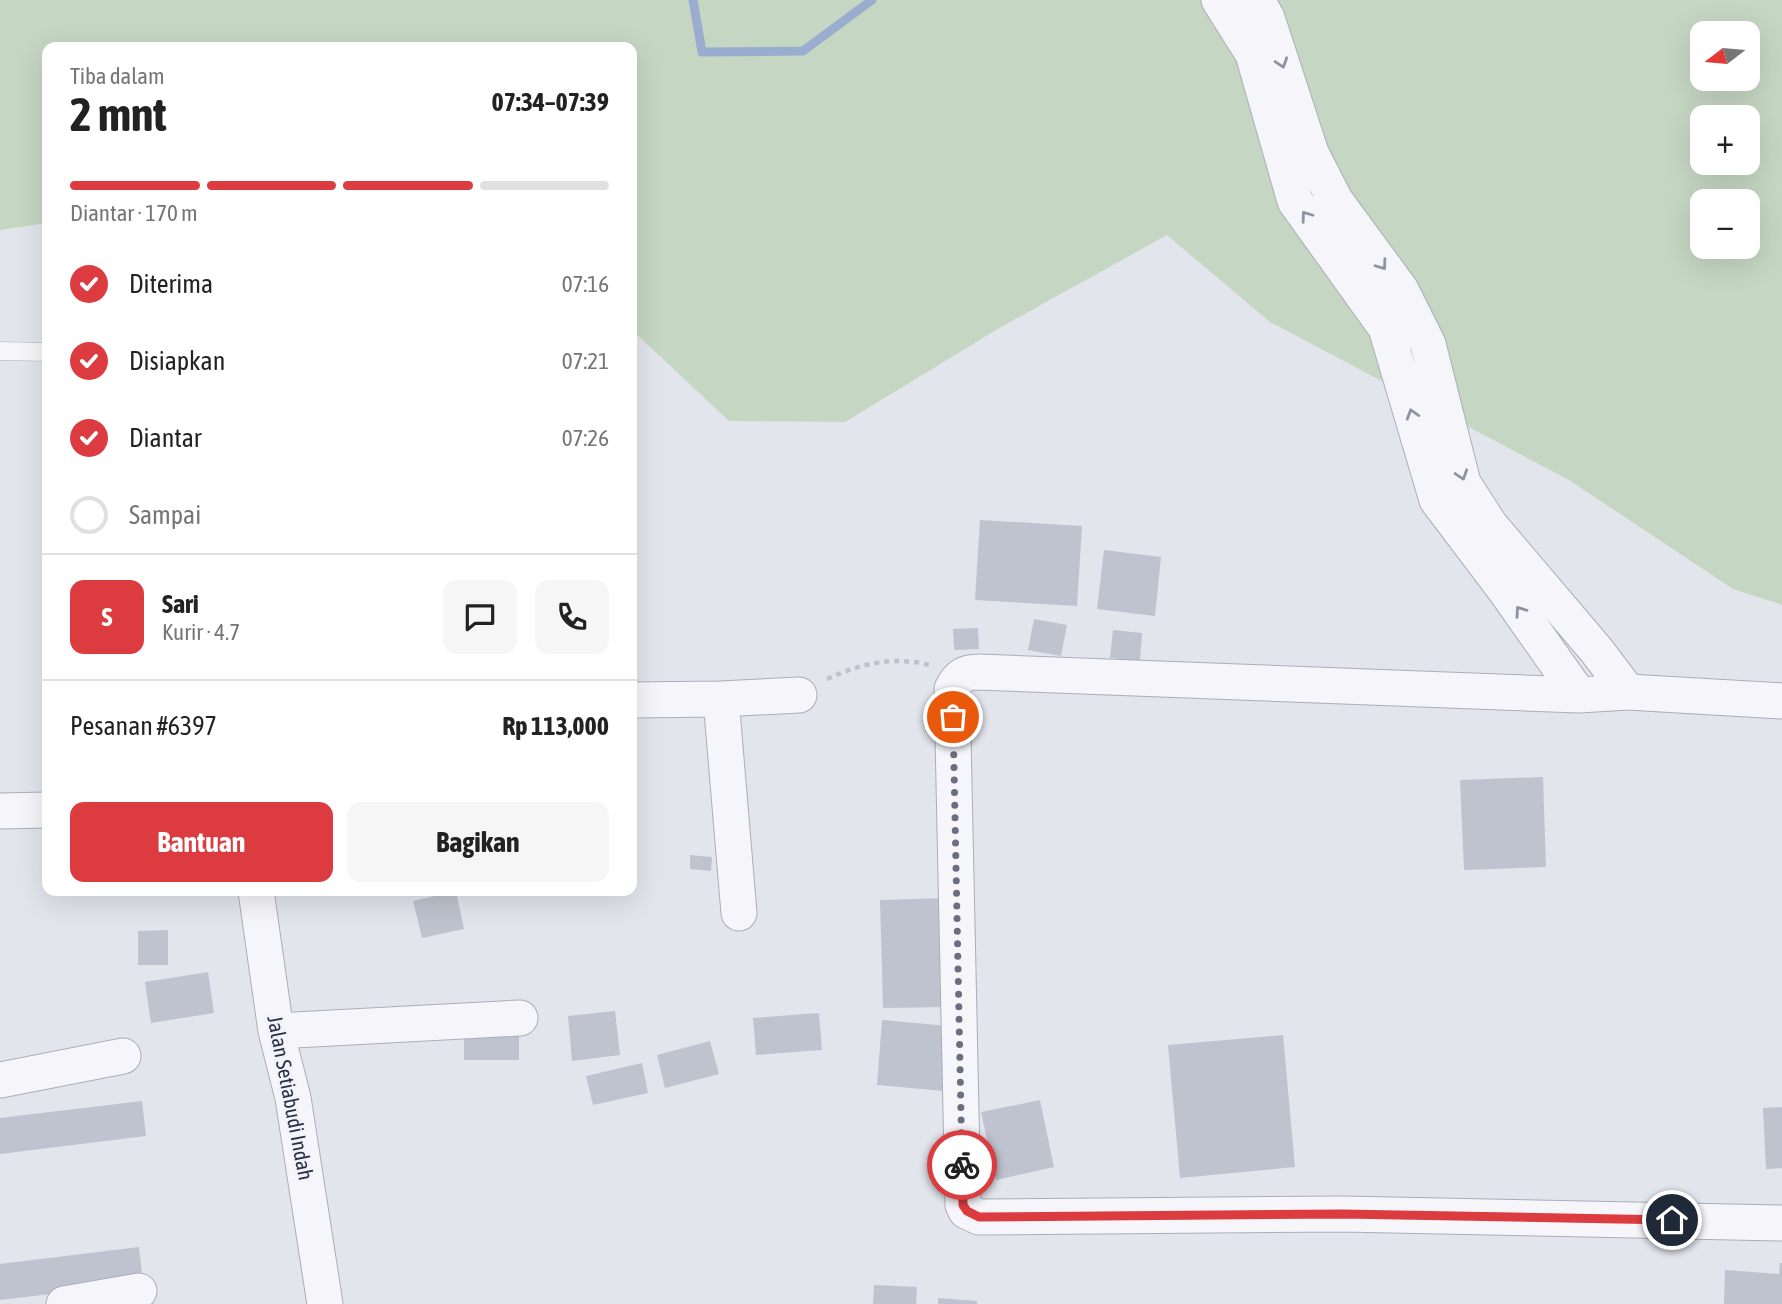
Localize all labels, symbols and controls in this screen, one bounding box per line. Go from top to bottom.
north arrow [1690,21,1760,91]
map controls [1690,21,1760,259]
one-way arrow [1274,56,1288,69]
text: Tiba dalam [70,63,165,89]
text: 07:34–07:39 [492,87,609,117]
text: 2 mnt [70,88,167,141]
button: + [1690,105,1760,175]
button: − [1690,189,1760,259]
text: Diantar · 170 m [70,200,198,226]
one-way arrow [1302,211,1314,224]
one-way arrow [1374,257,1387,270]
icon: check [70,265,108,303]
text: Diterima [129,269,213,299]
text: 07:16 [562,271,609,297]
icon: check [70,342,108,380]
text: Disiapkan [129,346,225,376]
text: 07:21 [562,348,609,374]
one-way arrow [1405,409,1420,421]
icon: check [70,419,108,457]
text: Diantar [129,423,202,453]
text: 07:26 [562,425,609,451]
one-way arrow [1454,469,1468,481]
text: Sampai [129,500,201,530]
button: chat [443,580,517,654]
button: phone [535,580,609,654]
text: Sari [162,589,199,619]
text: S [102,602,112,632]
one-way arrow [1516,606,1528,619]
text: Kurir · 4.7 [162,619,240,645]
pin [923,687,983,747]
icon: bag [934,698,972,736]
text: Pesanan #6397 [70,711,217,741]
text: Rp 113,000 [502,711,609,741]
button: Bantuan [70,802,333,882]
button: Bagikan [347,802,609,882]
street label: Jalan Setiabudi Indah [263,1014,319,1182]
courier [927,1130,997,1200]
icon: bike [943,1146,981,1184]
pin [1642,1190,1702,1250]
icon: home [1653,1201,1691,1239]

